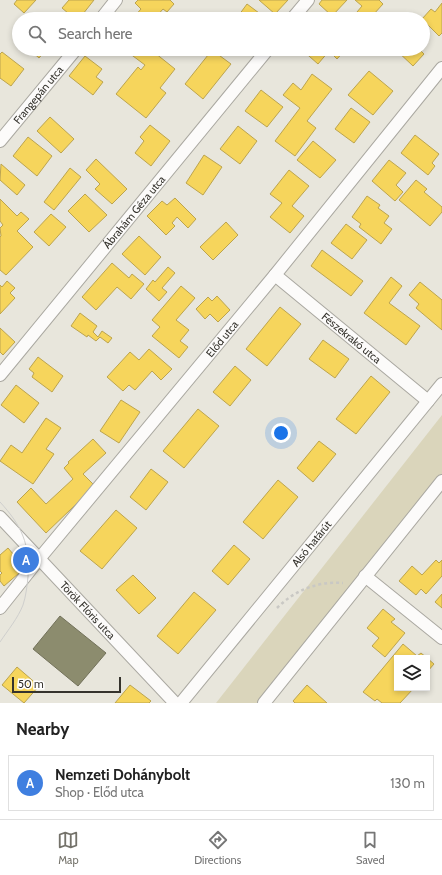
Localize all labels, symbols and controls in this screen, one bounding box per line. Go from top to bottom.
search box [12,12,430,56]
icon: search [26,23,48,45]
text: Search here [58,25,133,43]
street label: Frangepán utca [10,62,67,127]
street label: Ábrahám Géza utca [100,172,169,251]
street label: Fészekrakó utca [319,309,385,367]
street label: Előd utca [203,317,242,360]
your location [271,423,291,443]
street label: Alsó határút [288,517,335,569]
pin: A [13,545,39,575]
street label: Török Flóris utca [57,578,119,643]
map controls [394,655,430,691]
button: layers [394,655,430,691]
scale bar [12,675,121,694]
text: 50 m [18,677,44,691]
text: Nearby [16,719,69,739]
text: Nemzeti Dohánybolt [55,766,190,784]
text: A [26,775,34,791]
text: 130 m [390,775,425,791]
text: Shop · Előd utca [55,784,144,800]
tab: Map [57,829,79,867]
tab: Directions [194,829,241,867]
tab: Saved [356,829,385,867]

